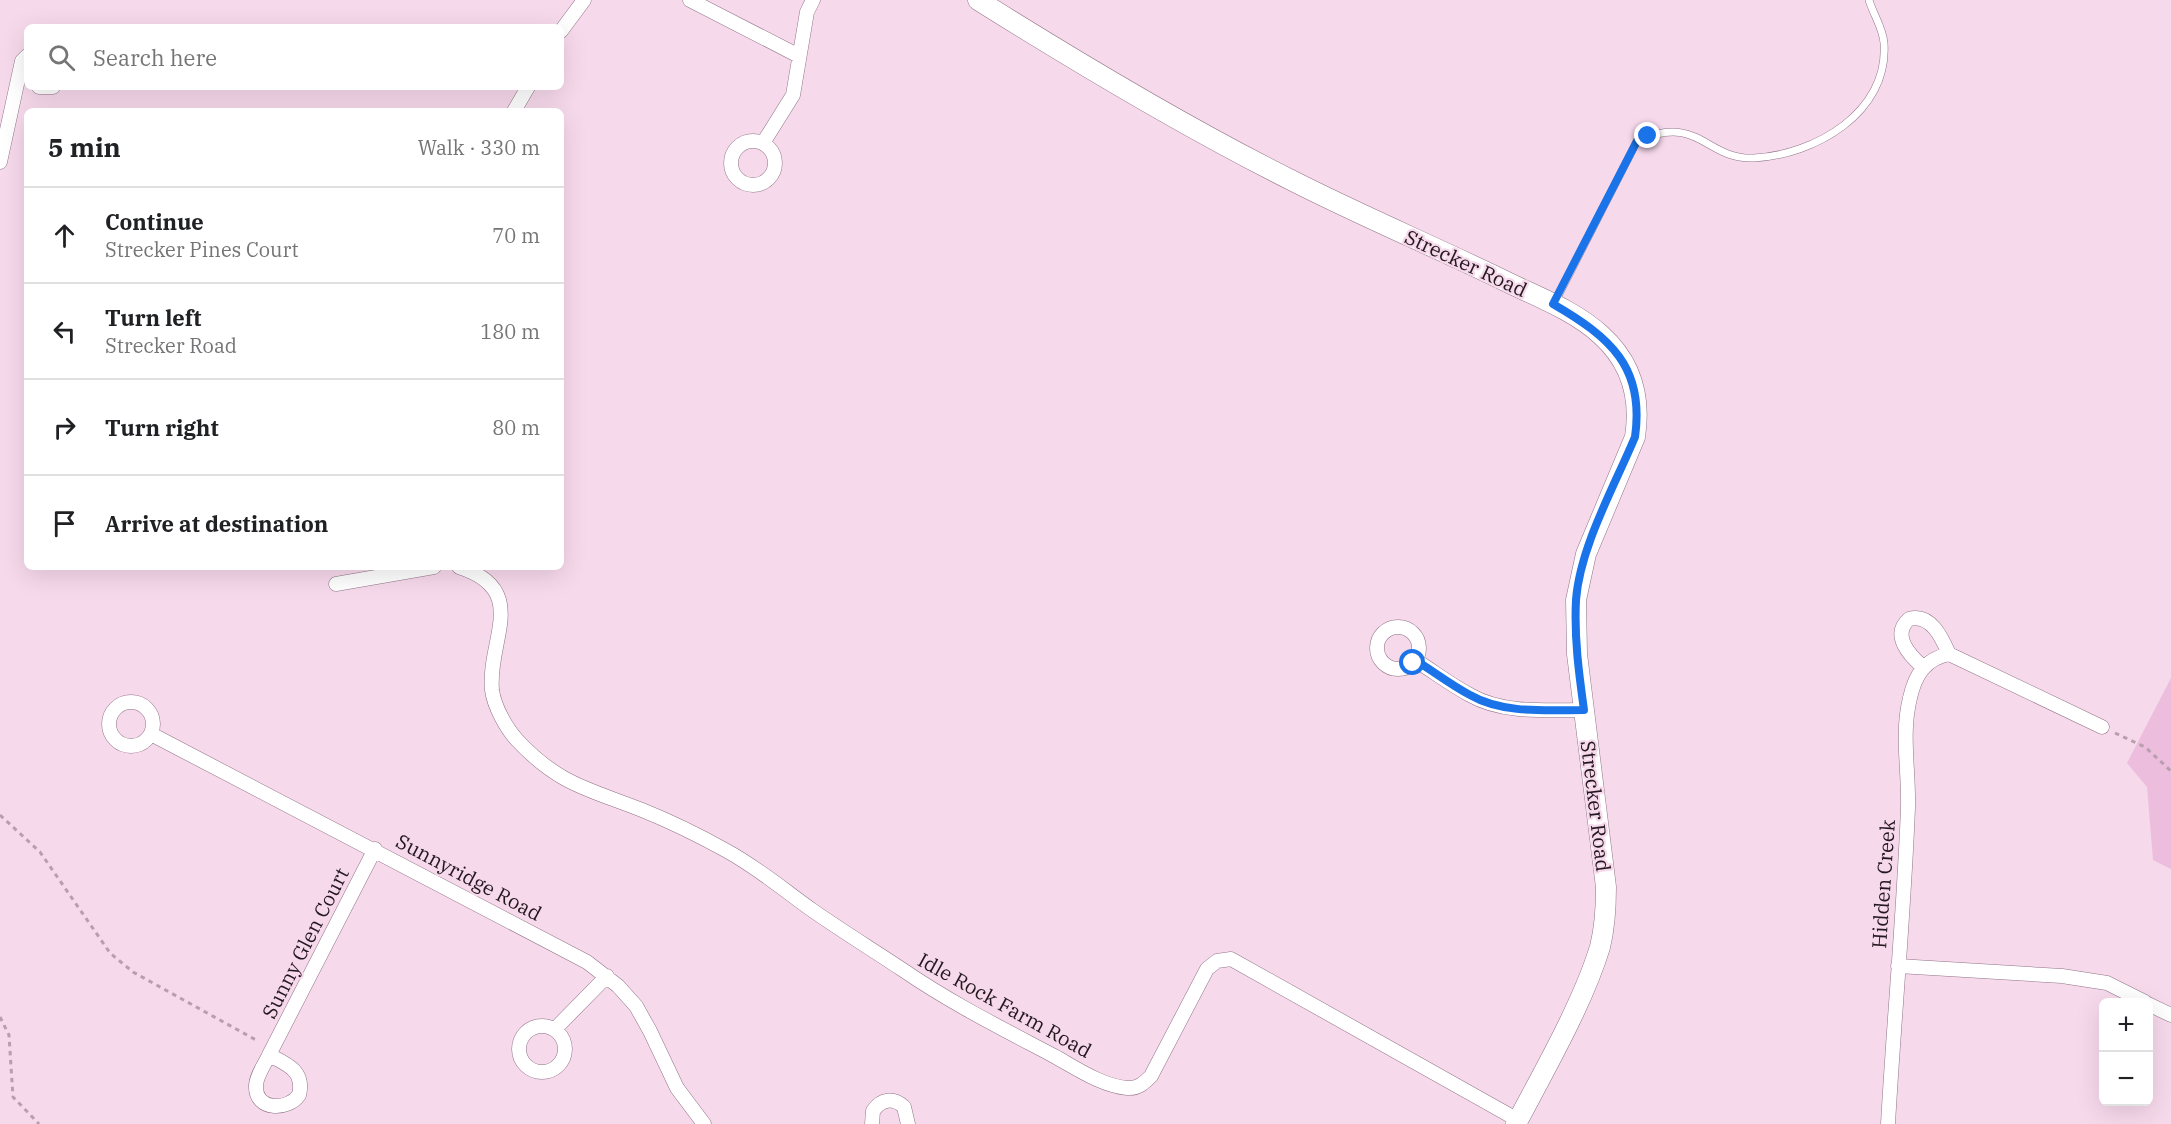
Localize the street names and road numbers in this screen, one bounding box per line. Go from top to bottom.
street label: Strecker Road [1400,223,1532,303]
street label: Strecker Road [1575,739,1617,873]
street label: Hidden Creek [1865,818,1901,949]
street label: Sunnyridge Road [391,827,547,927]
street label: Sunny Glen Court [255,863,355,1023]
street label: Idle Rock Farm Road [913,946,1097,1064]

